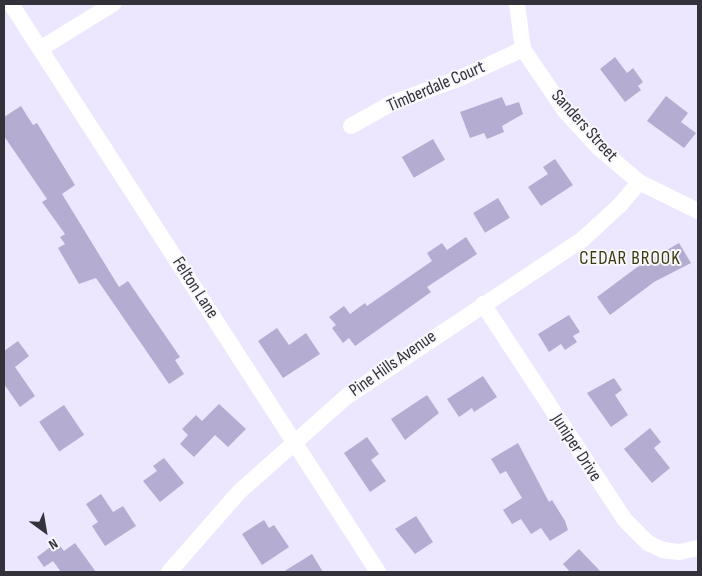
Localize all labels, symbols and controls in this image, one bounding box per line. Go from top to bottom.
street label: Timberdale Court [384,57,488,117]
street label: Sanders Street [546,86,622,166]
district label: CEDAR BROOK [578,248,682,270]
street label: Felton Lane [167,253,223,323]
street label: Pine Hills Avenue [345,326,441,402]
street label: Juniper Drive [546,410,606,486]
north arrow [20,506,70,556]
text: N [46,535,61,553]

